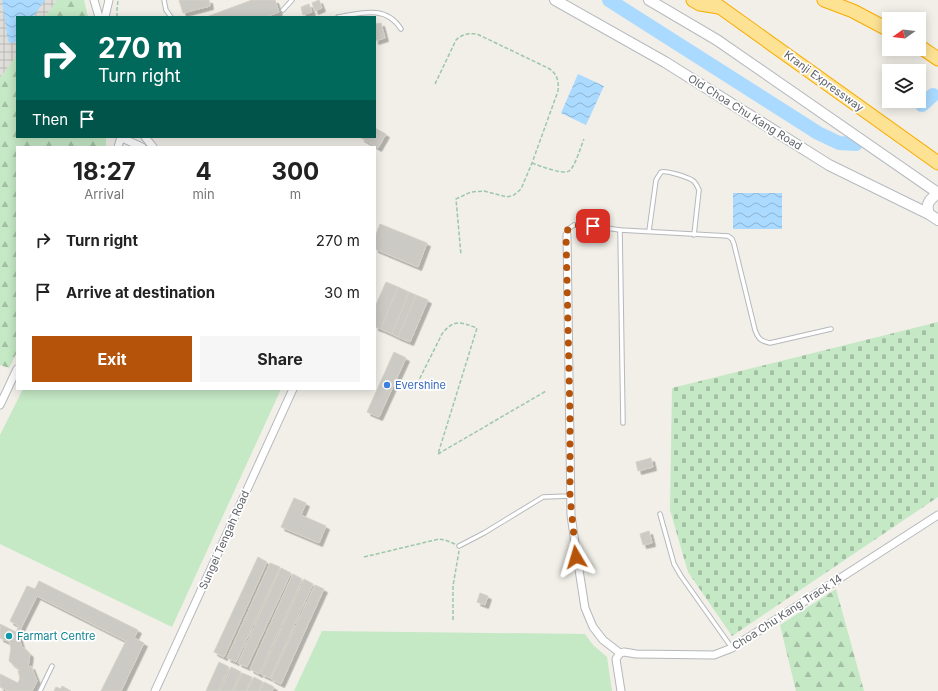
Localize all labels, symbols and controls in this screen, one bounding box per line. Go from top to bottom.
north arrow [882,12,926,56]
map controls [882,12,926,108]
text: 270 m [98,31,183,65]
icon: right [32,32,84,84]
street label: Kranji Expressway [781,47,867,115]
button: layers [882,64,926,108]
text: Turn right [98,65,181,86]
street label: Old Choa Chu Kang Road [685,71,805,153]
icon: arrive [76,108,98,130]
text: Then [32,110,68,129]
text: 18:27 [73,157,136,186]
text: 4 [195,157,212,186]
text: 300 [271,157,319,186]
text: Arrival [84,186,124,202]
text: min [192,186,215,202]
text: m [290,186,301,202]
pin [576,209,610,243]
icon: arrive [582,215,604,237]
icon: right [32,229,54,251]
text: Turn right [66,231,138,250]
text: 270 m [316,231,360,250]
icon: arrive [32,281,54,303]
text: Arrive at destination [66,283,215,302]
text: 30 m [324,283,360,302]
button: Exit [32,336,192,382]
button: Share [200,336,360,382]
place label: Evershine [395,378,446,392]
marker: Evershine [382,380,392,390]
street label: Sungei Tengah Road [196,488,252,592]
position arrow [555,536,597,578]
street label: Choa Chu Kang Track 14 [729,571,845,653]
place label: Farmart Centre [17,629,95,643]
marker: Farmart Centre [4,631,14,641]

